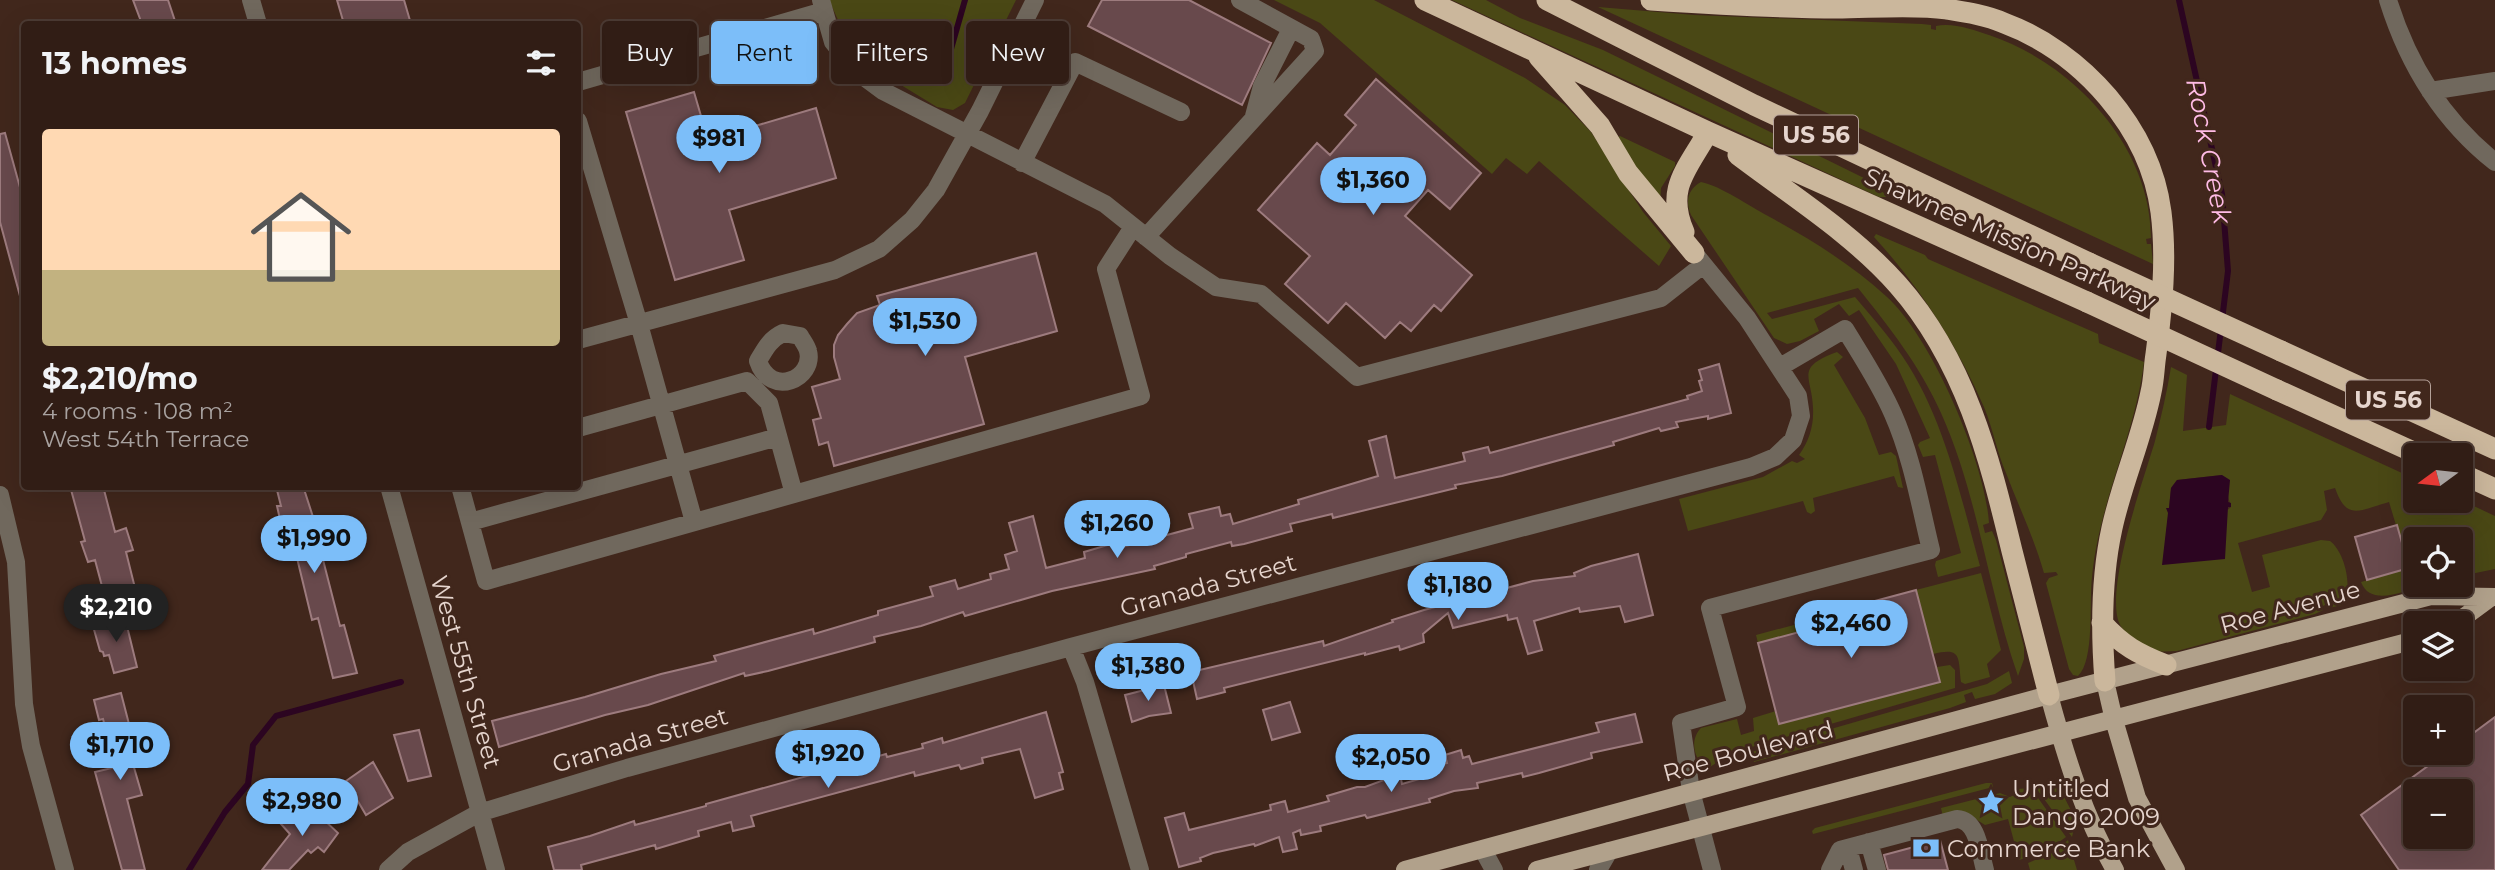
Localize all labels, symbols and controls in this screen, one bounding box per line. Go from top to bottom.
chip: Buy [602,21,697,84]
chip: Rent [711,21,817,84]
chip: Filters [831,21,952,84]
chip: New [966,21,1069,84]
icon: filters [522,44,560,82]
text: 13 homes [42,45,187,82]
water label: Rock Creek [2179,76,2239,228]
pin: $981 [678,116,760,175]
road number: US 56 [1774,116,1858,154]
text: $981 [692,124,746,152]
pin: $1,360 [1316,158,1430,217]
street label: Shawnee Mission Parkway [1860,162,2160,316]
text: $1,360 [1336,166,1410,194]
icon: home [238,174,364,300]
pin: $1,530 [868,298,982,358]
text: $1,530 [889,307,961,335]
text: $2,210/mo [42,360,198,397]
road number: US 56 [2346,380,2430,420]
text: 4 rooms · 108 m² [42,397,233,425]
text: West 54th Terrace [42,425,249,453]
north arrow [2403,443,2473,513]
map controls [2403,443,2473,849]
pin: $1,260 [1060,500,1174,560]
text: $1,260 [1080,509,1154,537]
pin: $1,990 [257,516,371,575]
text: $1,990 [277,524,351,552]
button: locate [2403,527,2473,597]
street label: Granada Street [1117,548,1299,622]
pin: $1,180 [1401,562,1515,622]
text: $1,180 [1424,571,1492,599]
street label: West 55th Street [425,572,507,772]
street label: Roe Avenue [2217,574,2363,640]
pin: $2,210 [59,584,173,644]
text: $2,210 [80,593,152,621]
pin: $2,460 [1794,600,1908,660]
text: $2,460 [1811,609,1891,637]
button: layers [2403,611,2473,681]
pin: $1,380 [1091,644,1205,703]
text: $1,380 [1111,652,1185,680]
button: + [2403,695,2473,765]
street label: Granada Street [549,701,731,779]
street label: Roe Boulevard [1660,714,1836,788]
pin: $1,710 [63,722,177,782]
pin: $1,920 [771,730,885,790]
text: $1,710 [86,731,154,759]
pin: $2,050 [1334,734,1448,794]
text: $1,920 [791,739,865,767]
text: $2,050 [1351,743,1431,771]
place label: Untitled Dango 2009 [2012,774,2160,831]
pin: $2,980 [245,778,359,838]
button: − [2403,779,2473,849]
text: $2,980 [262,787,342,815]
place icon: Untitled Dango 2009 [1976,787,2006,817]
bank icon: Commerce Bank [1911,833,1941,863]
place label: Commerce Bank [1947,834,2151,863]

